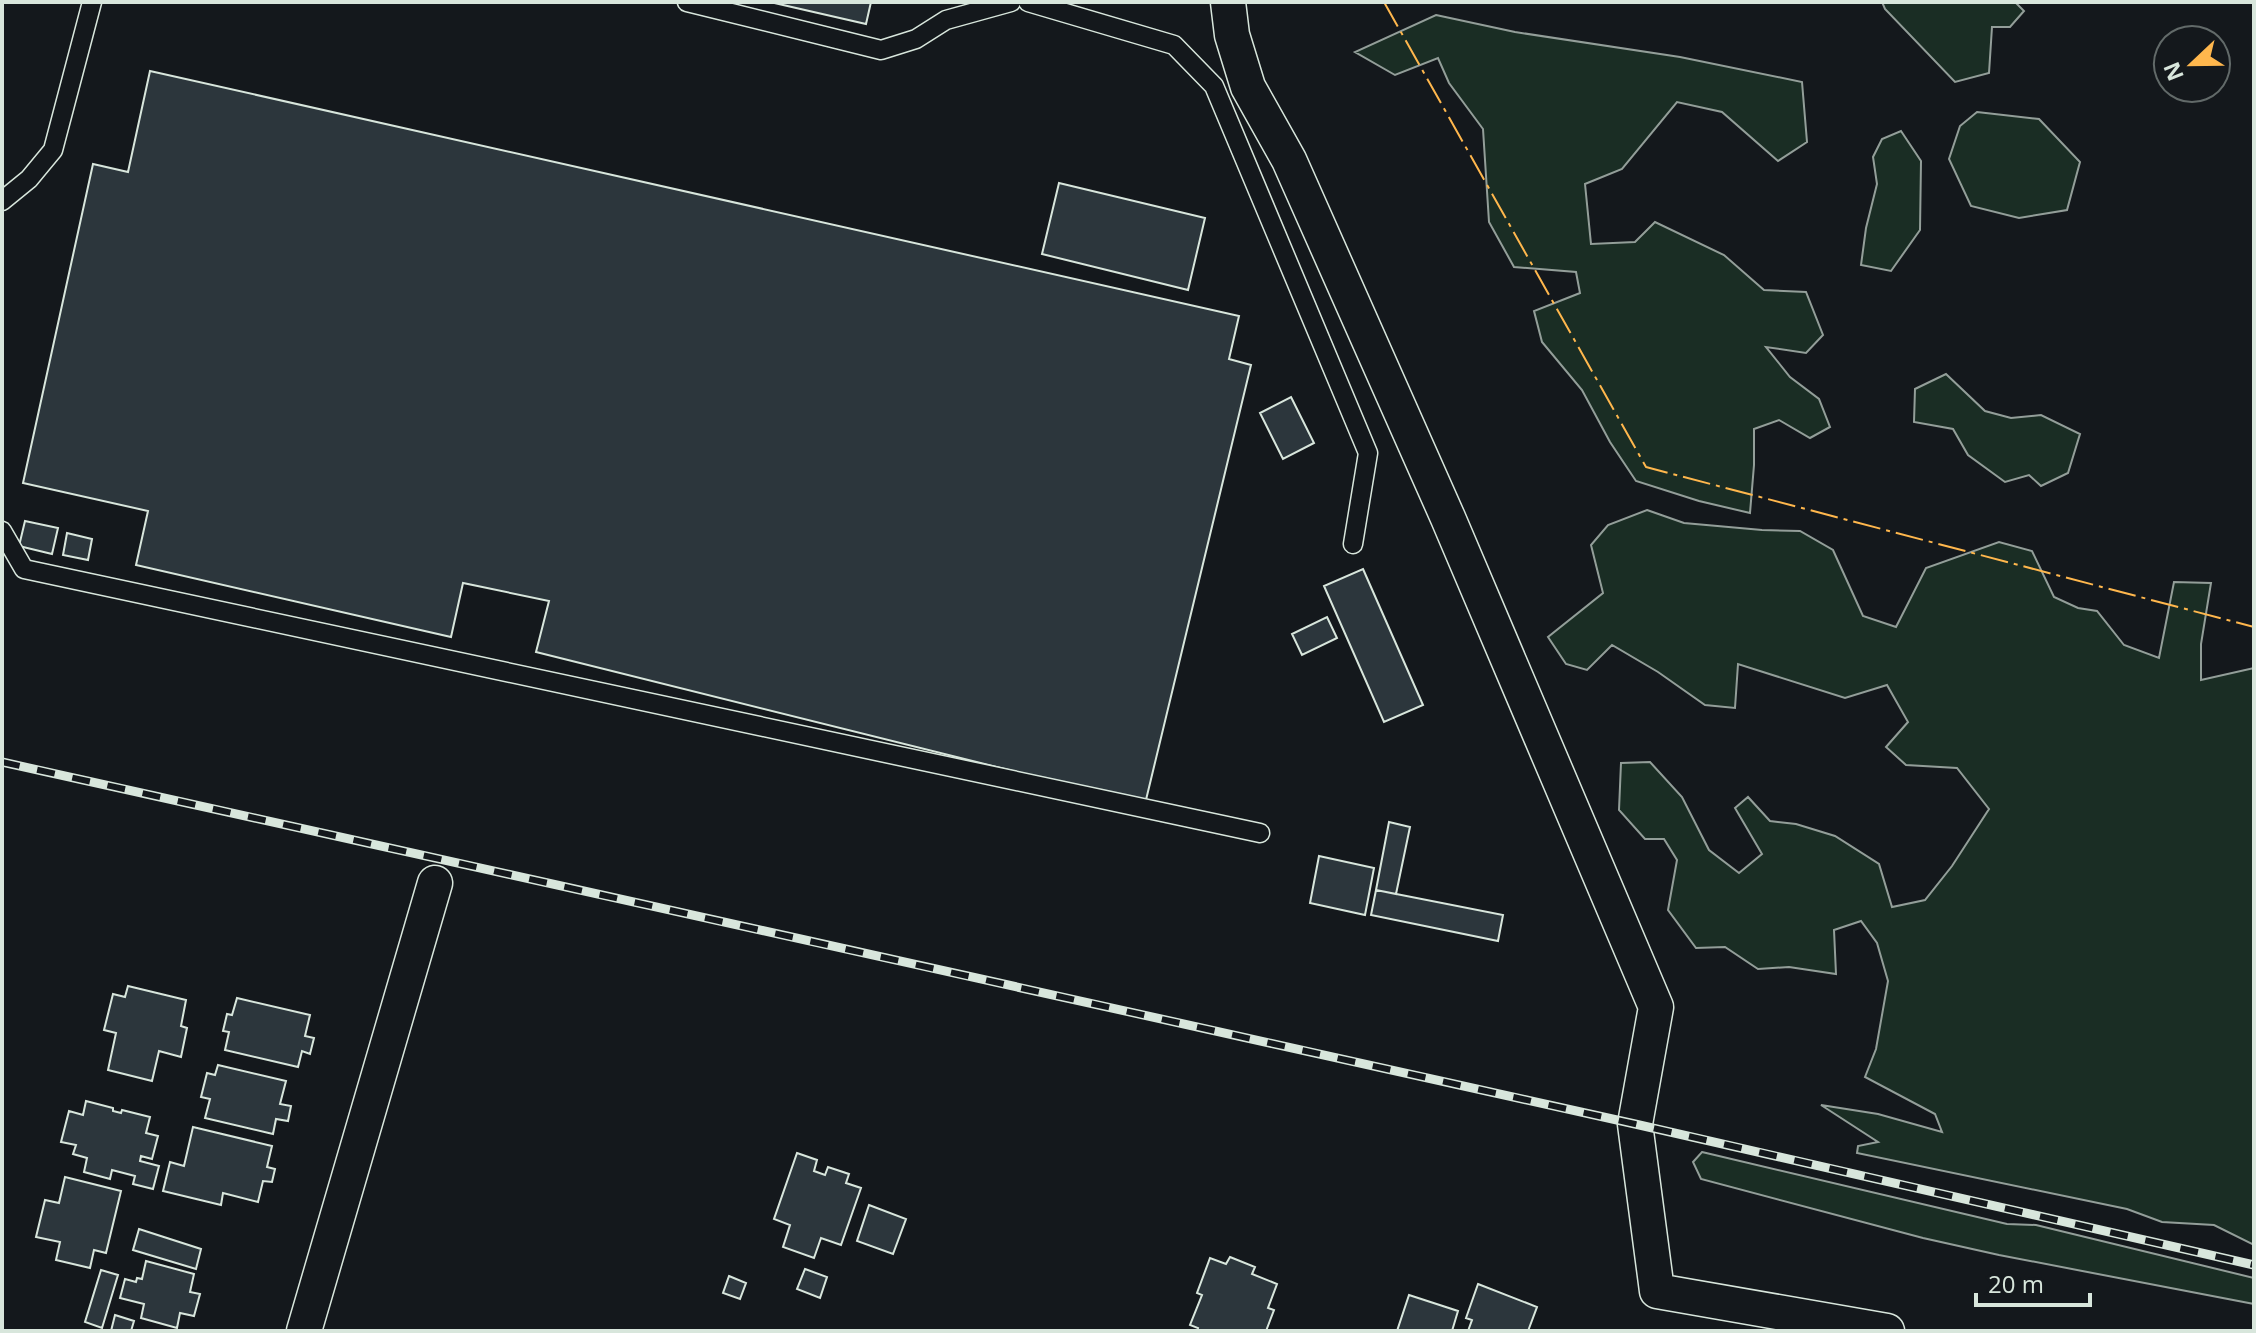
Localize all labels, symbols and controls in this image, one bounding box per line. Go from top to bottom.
north arrow [2152,24,2232,104]
text: N [2155,58,2190,86]
scale bar [1976,1257,2090,1307]
text: 20 m [1988,1267,2044,1300]

